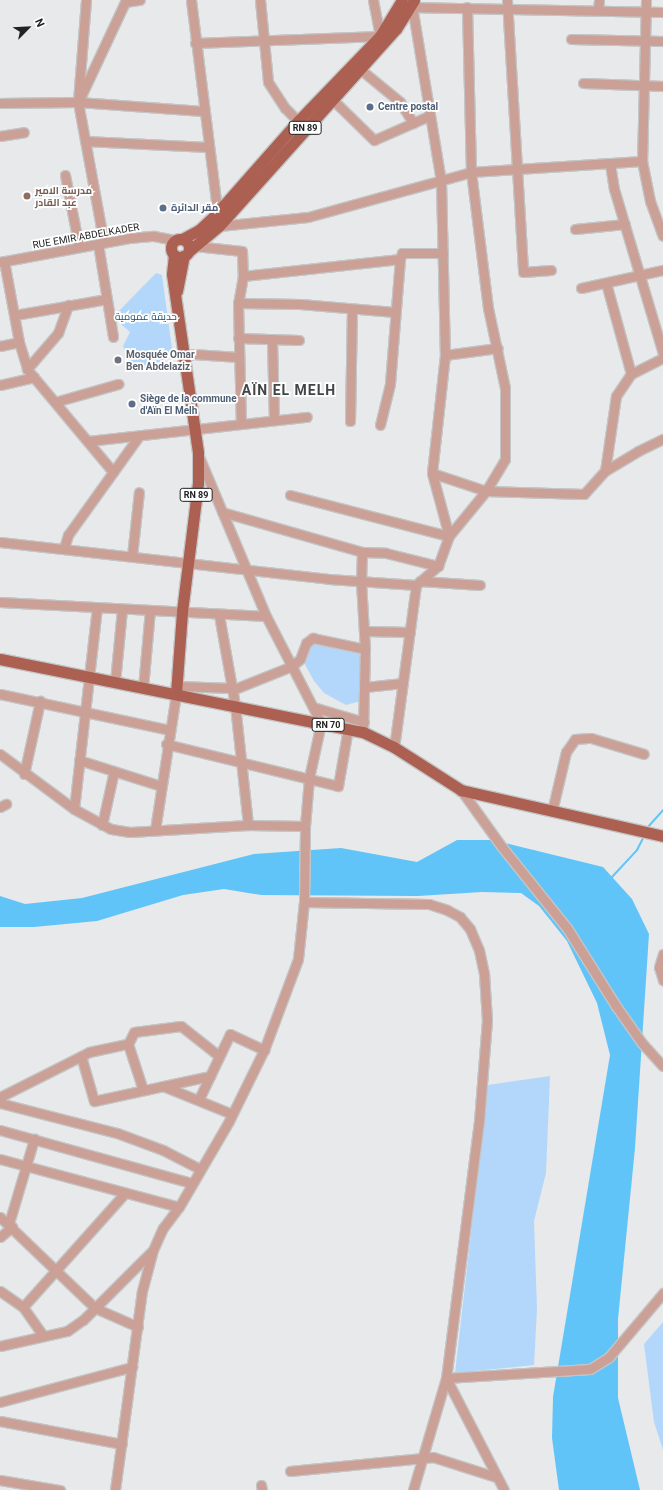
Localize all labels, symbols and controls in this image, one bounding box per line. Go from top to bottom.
north arrow [8,8,48,48]
text: N [32,17,47,29]
place label: Centre postal [378,101,438,113]
marker: Centre postal [365,102,375,112]
road number: RN 89 [288,121,322,135]
place label: مدرسة الامير عبد القادر [35,184,92,208]
marker: مدرسة الامير عبد القادر [22,191,32,201]
place label: مقر الدائرة [171,202,218,214]
marker: مقر الدائرة [158,203,168,213]
street label: RUE EMIR ABDELKADER [32,221,140,251]
park label: حديقة عمومية [115,311,177,323]
place label: Mosquée Omar Ben Abdelaziz [126,348,195,372]
marker: Mosquée Omar Ben Abdelaziz [113,355,123,365]
district label: AÏN EL MELH [242,382,336,398]
place label: Siège de la commune d'Aïn El Melh [140,392,237,416]
marker: Siège de la commune d'Aïn El Melh [127,399,137,409]
road number: RN 89 [179,488,213,502]
road number: RN 70 [311,718,345,732]

